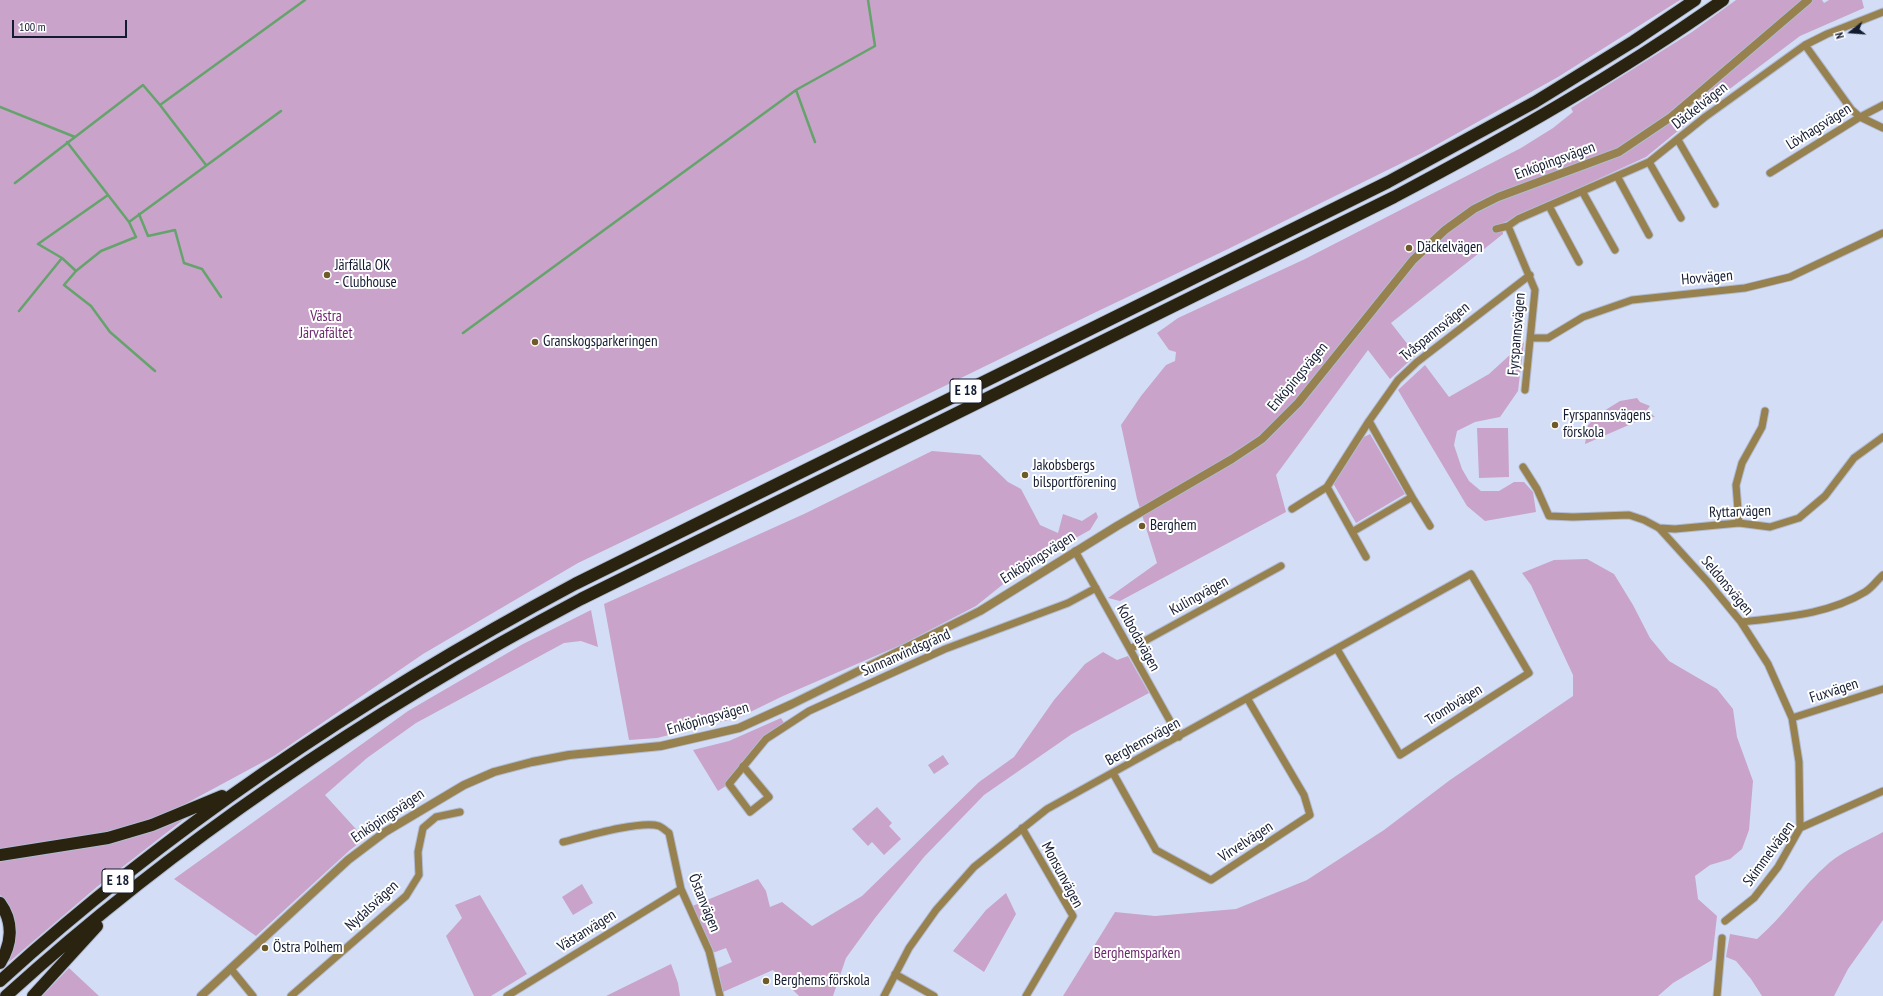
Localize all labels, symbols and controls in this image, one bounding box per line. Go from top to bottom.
scale bar [14,12,129,38]
north arrow [1831,12,1871,52]
text: 100 m [19,19,46,34]
text: N [1832,31,1847,40]
street label: Däckelvägen [1669,79,1731,133]
street label: Lövhagsvägen [1783,100,1855,154]
street label: Enköpingsvägen [1512,138,1598,184]
place label: Däckelvägen [1417,239,1483,257]
marker: Däckelvägen [1404,243,1414,253]
place label: Järfälla OK - Clubhouse [335,257,397,292]
street label: Hovvägen [1681,267,1733,289]
marker: Järfälla OK - Clubhouse [322,270,332,280]
street label: Fyrspannsvägen [1504,292,1530,376]
street label: Tvåspannsvägen [1397,299,1473,365]
park label: Västra Järvafältet [299,308,353,343]
place label: Granskogsparkeringen [543,333,658,351]
marker: Granskogsparkeringen [530,337,540,347]
street label: Enköpingsvägen [1264,339,1332,415]
road number: E 18 [950,379,982,403]
place label: Fyrspannsvägens förskola [1563,407,1651,442]
marker: Fyrspannsvägens förskola [1550,420,1560,430]
place label: Jakobsbergs bilsportförening [1033,457,1116,492]
marker: Jakobsbergs bilsportförening [1020,470,1030,480]
street label: Ryttarvägen [1709,502,1771,522]
place label: Berghem [1150,517,1196,535]
marker: Berghem [1137,521,1147,531]
street label: Enköpingsvägen [998,528,1078,588]
street label: Seldonsvägen [1697,553,1757,619]
street label: Kulingvägen [1166,572,1232,620]
street label: Kolbodavägen [1112,602,1164,674]
street label: Sunnanvindsgränd [859,625,953,681]
street label: Fuxvägen [1807,675,1861,707]
street label: Trombvägen [1422,681,1486,729]
street label: Enköpingsvägen [665,699,751,739]
street label: Berghemsvägen [1103,714,1183,770]
street label: Enköpingsvägen [348,785,428,847]
street label: Virvelvägen [1216,818,1276,866]
street label: Skimmelvägen [1739,818,1799,890]
street label: Monsunvägen [1037,839,1087,911]
road number: E 18 [102,869,134,893]
street label: Östanvägen [684,871,724,935]
street label: Nydalsvägen [342,877,402,935]
street label: Västanvägen [555,906,619,956]
place label: Östra Polhem [273,939,343,957]
marker: Östra Polhem [260,943,270,953]
park label: Berghemsparken [1094,945,1180,963]
place label: Berghems förskola [774,972,870,990]
marker: Berghems förskola [761,976,771,986]

